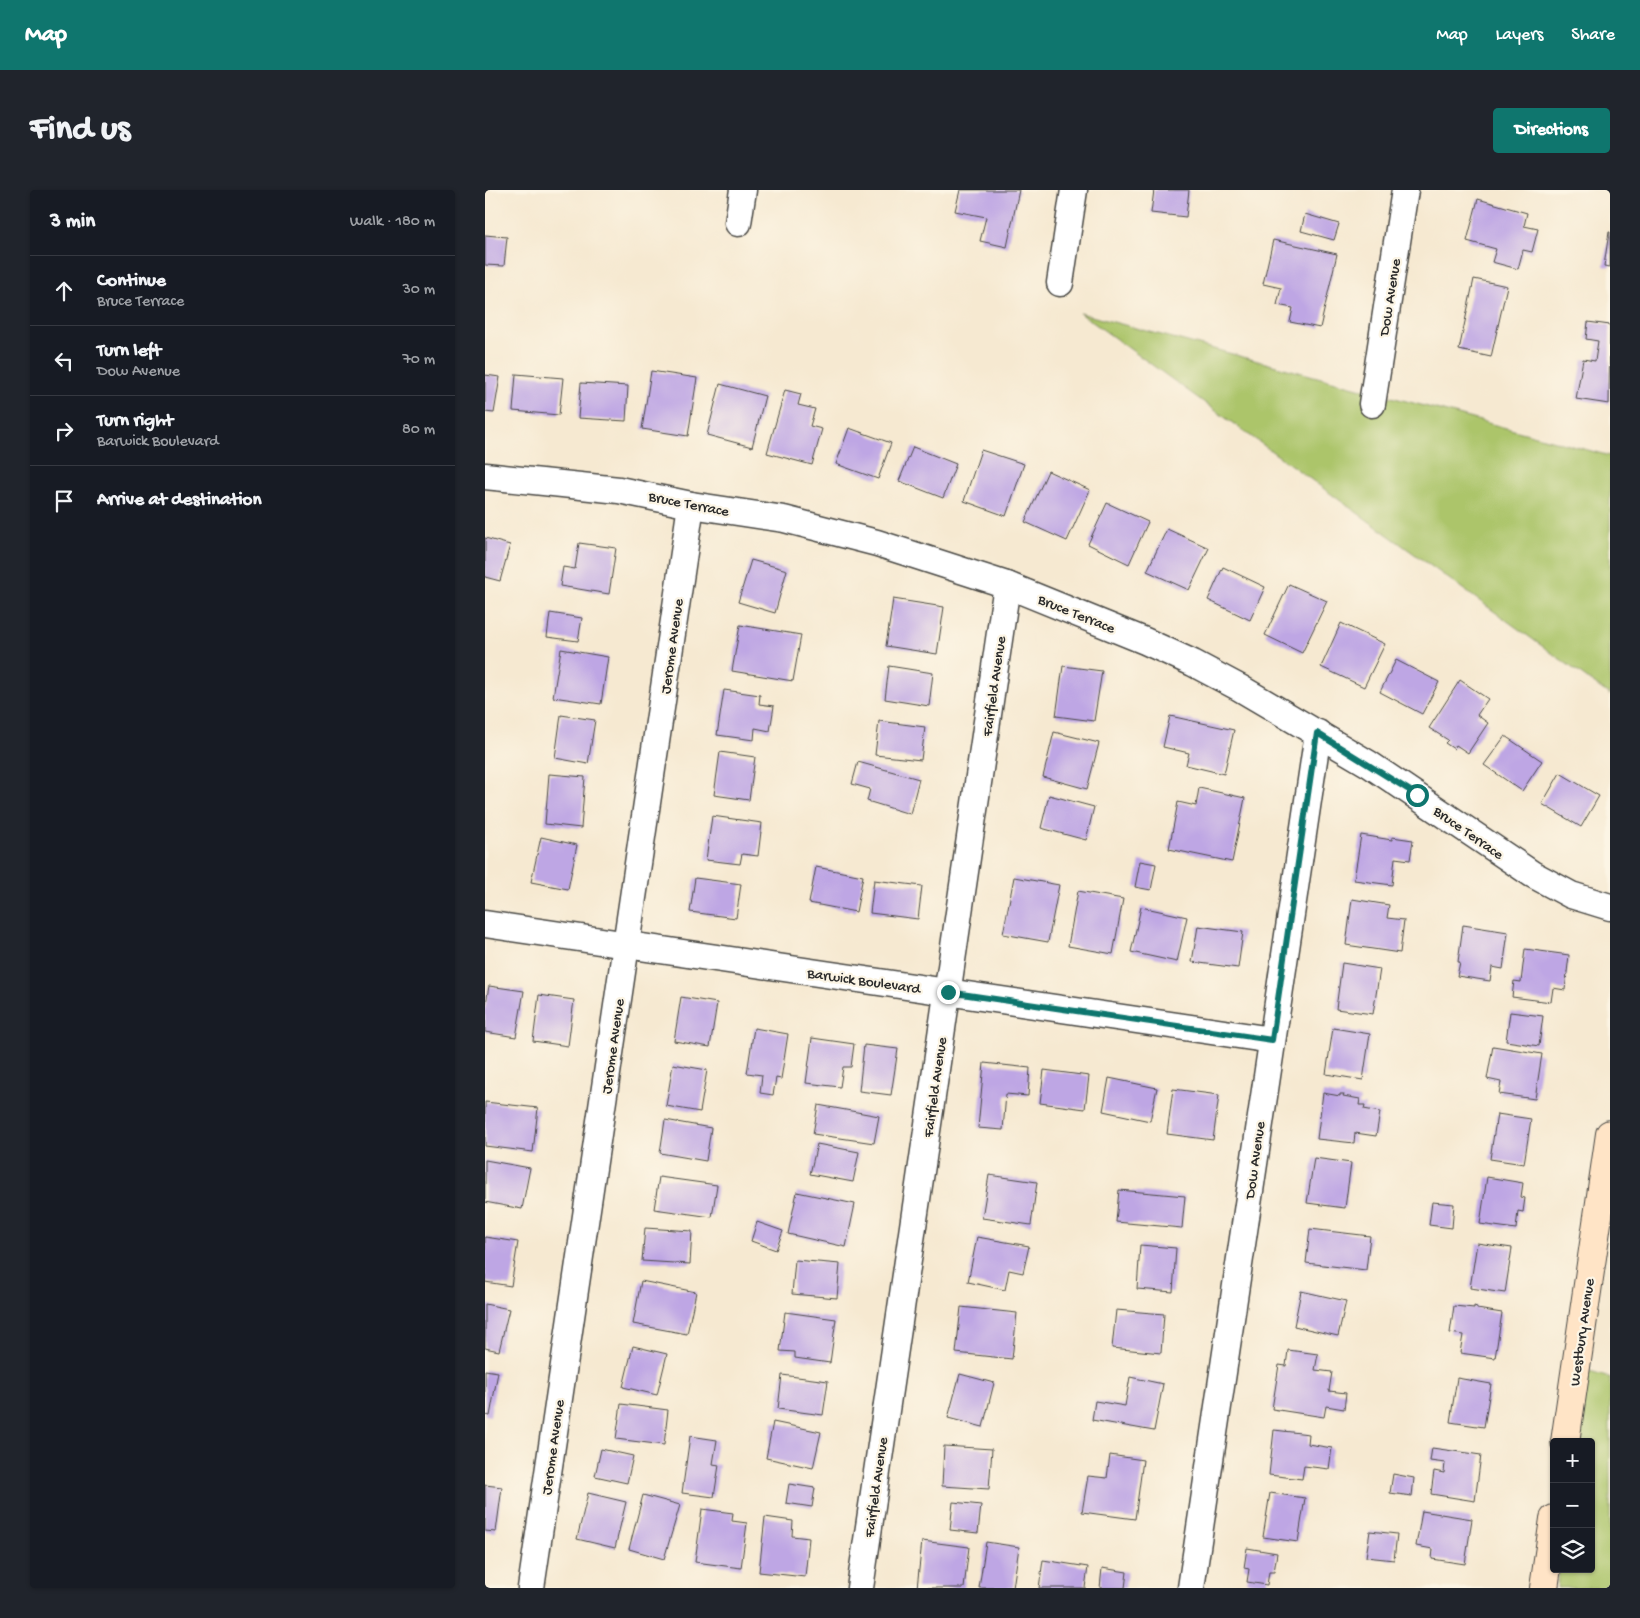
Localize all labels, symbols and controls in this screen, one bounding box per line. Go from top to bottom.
text: Map [25,21,67,50]
text: Map [1436,25,1468,46]
text: Layers [1496,25,1543,46]
text: Share [1571,25,1615,46]
button: Directions [1493,108,1610,153]
text: Find us [30,110,130,151]
text: 3 min [50,210,95,235]
text: Walk · 180 m [350,213,435,232]
street label: Dow Avenue [1376,257,1406,338]
text: Continue [97,270,166,293]
icon: ahead [50,277,78,305]
text: 30 m [402,281,435,300]
text: Bruce Terrace [97,293,184,312]
text: Turn left [97,340,161,363]
icon: left [50,347,78,375]
text: 70 m [402,351,435,370]
text: Dow Avenue [97,363,180,382]
text: Turn right [97,410,173,433]
icon: right [50,417,78,445]
text: 80 m [402,421,435,440]
text: Barwick Boulevard [97,433,219,452]
icon: arrive [50,487,78,515]
street label: Bruce Terrace [646,488,731,522]
text: Arrive at destination [97,489,261,512]
street label: Bruce Terrace [1034,591,1118,639]
street label: Jerome Avenue [657,597,689,695]
street label: Fairfield Avenue [979,635,1011,738]
route start [1406,784,1429,807]
street label: Bruce Terrace [1428,802,1507,865]
street label: Barwick Boulevard [805,965,923,999]
route end [937,981,960,1004]
street label: Jerome Avenue [598,997,630,1095]
street label: Fairfield Avenue [920,1036,952,1139]
street label: Dow Avenue [1242,1120,1270,1201]
street label: Westbury Avenue [1567,1277,1599,1387]
street label: Jerome Avenue [538,1398,570,1496]
street label: Fairfield Avenue [861,1436,893,1539]
map controls [1550,1438,1595,1573]
button: + [1550,1438,1595,1483]
button: − [1550,1483,1595,1528]
button: layers [1550,1528,1595,1573]

